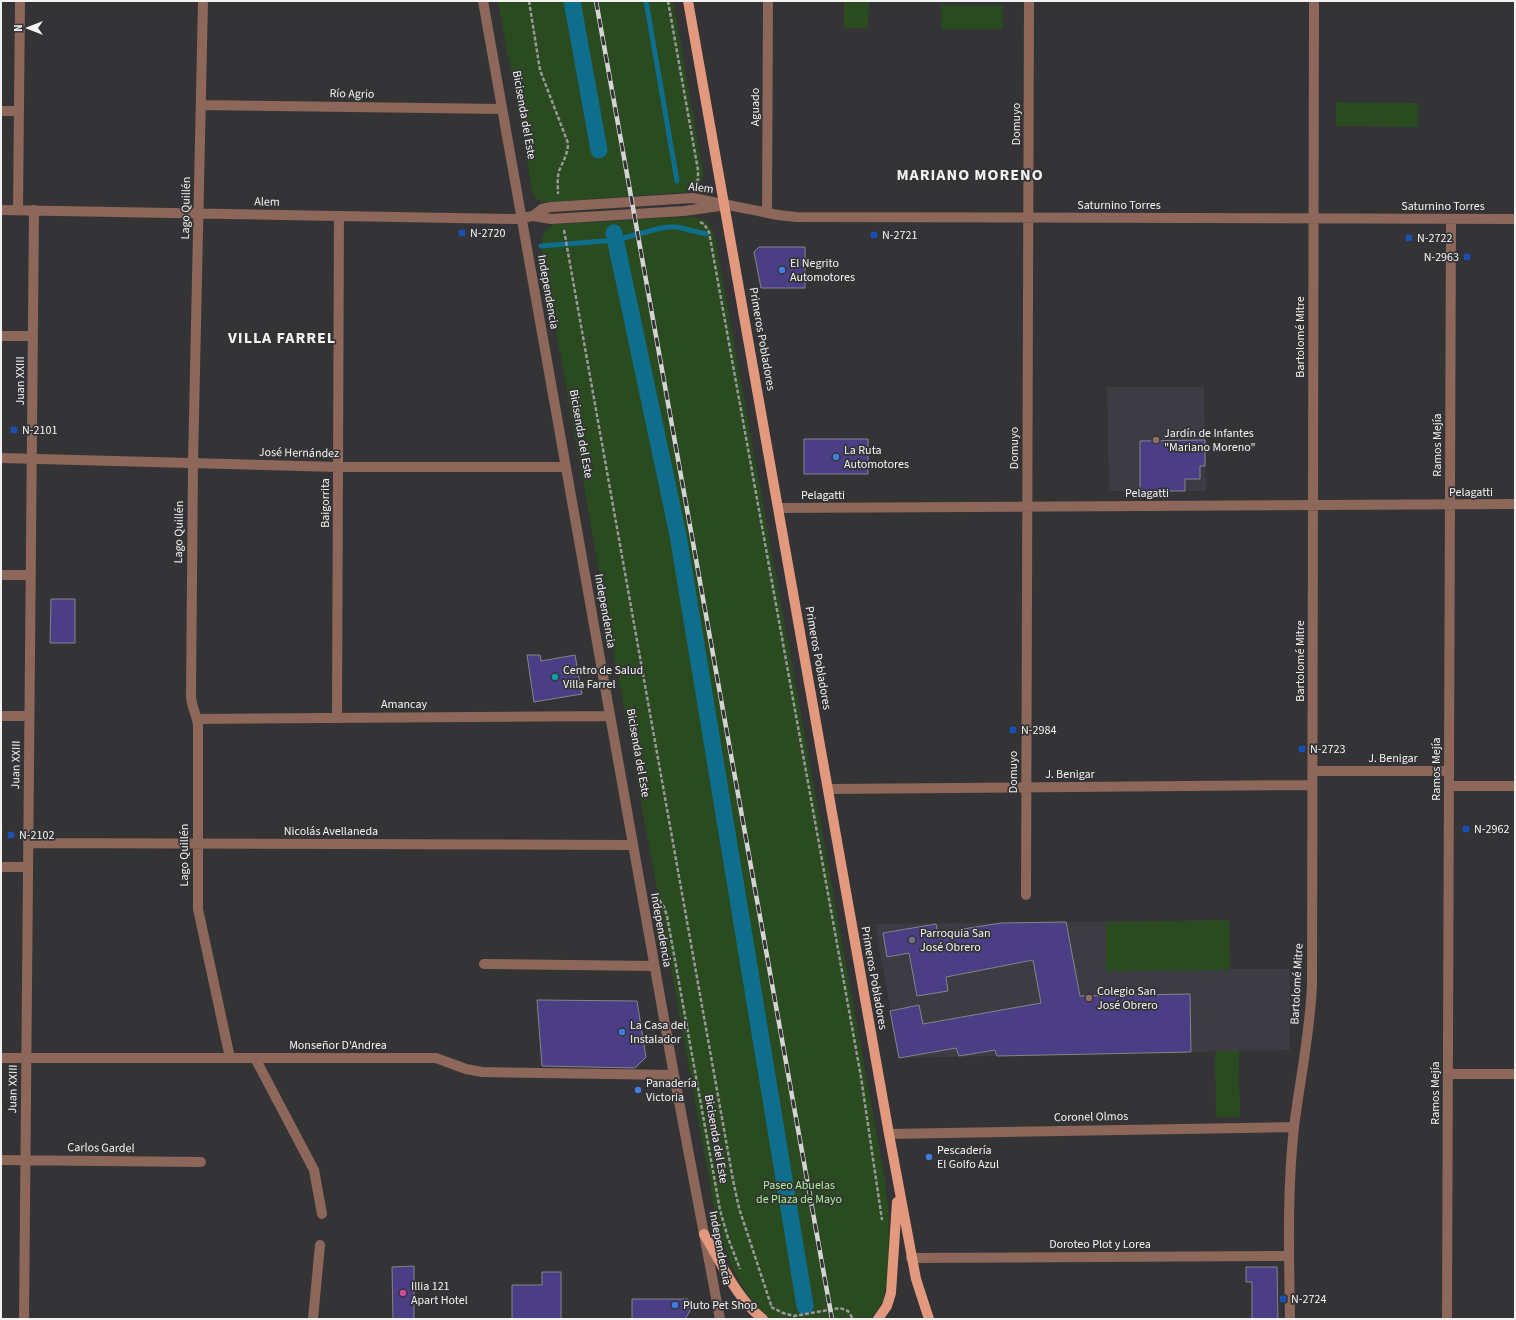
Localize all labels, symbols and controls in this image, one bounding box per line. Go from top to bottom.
north arrow [8,8,48,48]
text: N [11,24,26,32]
street label: Bicisenda del Este [508,69,540,161]
street label: Río Agrio [329,85,375,103]
street label: Aguado [747,88,764,126]
street label: Domuyo [1008,103,1025,145]
district label: MARIANO MORENO [896,164,1044,186]
street label: Lago Quillén [177,176,195,240]
street label: Alem [687,178,715,198]
street label: Alem [254,193,280,211]
street label: Saturnino Torres [1077,197,1161,214]
street label: Saturnino Torres [1401,198,1485,215]
place label: N-2720 [470,225,505,242]
place label: N-2721 [882,227,917,244]
marker: N-2720 [457,228,467,238]
marker: N-2721 [869,230,879,240]
place label: N-2722 [1417,230,1452,247]
marker: N-2722 [1404,233,1414,243]
place label: N-2963 [1424,249,1459,266]
marker: N-2963 [1462,252,1472,262]
street label: Independencia [533,254,563,330]
place label: El Negrito Automotores [790,255,855,286]
marker: El Negrito Automotores [777,265,787,275]
street label: Primeros Pobladores [745,286,779,392]
street label: Bartolomé Mitre [1292,296,1309,378]
district label: VILLA FARREL [227,327,336,349]
street label: Juan XXIII [12,356,29,406]
street label: Bicisenda del Este [565,388,597,480]
street label: Ramos Mejía [1429,413,1446,477]
place label: N-2101 [22,422,57,439]
marker: N-2101 [9,425,19,435]
place label: Jardín de Infantes "Mariano Moreno" [1164,425,1256,456]
street label: Domuyo [1006,427,1023,469]
marker: Jardín de Infantes "Mariano Moreno" [1151,435,1161,445]
place label: La Ruta Automotores [844,442,909,473]
street label: José Hernández [259,444,339,462]
marker: La Ruta Automotores [831,452,841,462]
street label: Baigorrita [317,478,334,528]
street label: Pelagatti [1449,484,1493,501]
street label: Pelagatti [1125,485,1169,502]
street label: Pelagatti [801,487,845,504]
street label: Lago Quillén [170,500,188,564]
street label: Independencia [590,573,620,649]
street label: Primeros Pobladores [801,605,835,711]
street label: Bartolomé Mitre [1292,620,1309,702]
place label: Centro de Salud Villa Farrel [563,662,643,693]
marker: Centro de Salud Villa Farrel [550,672,560,682]
street label: Amancay [381,696,427,713]
street label: Bicisenda del Este [622,707,654,799]
place label: N-2984 [1021,722,1056,739]
marker: N-2984 [1008,725,1018,735]
street label: Ramos Mejía [1428,737,1445,801]
street label: Juan XXIII [7,740,25,790]
place label: N-2723 [1310,741,1345,758]
marker: N-2723 [1297,744,1307,754]
street label: J. Benigar [1368,750,1419,767]
street label: Domuyo [1005,751,1022,793]
street label: J. Benigar [1045,766,1096,783]
place label: N-2962 [1474,821,1509,838]
street label: Nicolás Avellaneda [284,823,378,840]
street label: Lago Quillén [176,824,193,886]
marker: N-2962 [1461,824,1471,834]
place label: N-2102 [19,827,54,844]
marker: N-2102 [6,830,16,840]
street label: Independencia [646,892,676,968]
street label: Primeros Pobladores [857,925,891,1031]
place label: Parroquia San José Obrero [920,925,991,956]
marker: Parroquia San José Obrero [907,935,917,945]
street label: Bartolomé Mitre [1286,943,1308,1025]
place label: Colegio San José Obrero [1097,983,1158,1014]
marker: Colegio San José Obrero [1084,993,1094,1003]
place label: La Casa del Instalador [630,1017,686,1048]
marker: La Casa del Instalador [617,1027,627,1037]
street label: Monseñor D'Andrea [289,1037,387,1054]
street label: Ramos Mejía [1427,1061,1444,1125]
street label: Juan XXIII [4,1064,22,1114]
place label: Panadería Victoria [646,1075,697,1106]
marker: Panadería Victoria [633,1085,643,1095]
street label: Bicisenda del Este [700,1093,732,1185]
street label: Coronel Olmos [1054,1108,1128,1126]
street label: Carlos Gardel [67,1139,135,1157]
place label: Pescadería El Golfo Azul [937,1142,999,1173]
marker: Pescadería El Golfo Azul [924,1152,934,1162]
park label: Paseo Abuelas de Plaza de Mayo [756,1177,842,1208]
street label: Independencia [704,1209,736,1287]
street label: Doroteo Plot y Lorea [1049,1236,1151,1253]
place label: Illia 121 Apart Hotel [411,1278,468,1309]
marker: Illia 121 Apart Hotel [398,1288,408,1298]
place label: N-2724 [1291,1291,1326,1308]
marker: N-2724 [1278,1294,1288,1304]
place label: Pluto Pet Shop [683,1297,757,1314]
marker: Pluto Pet Shop [670,1300,680,1310]

